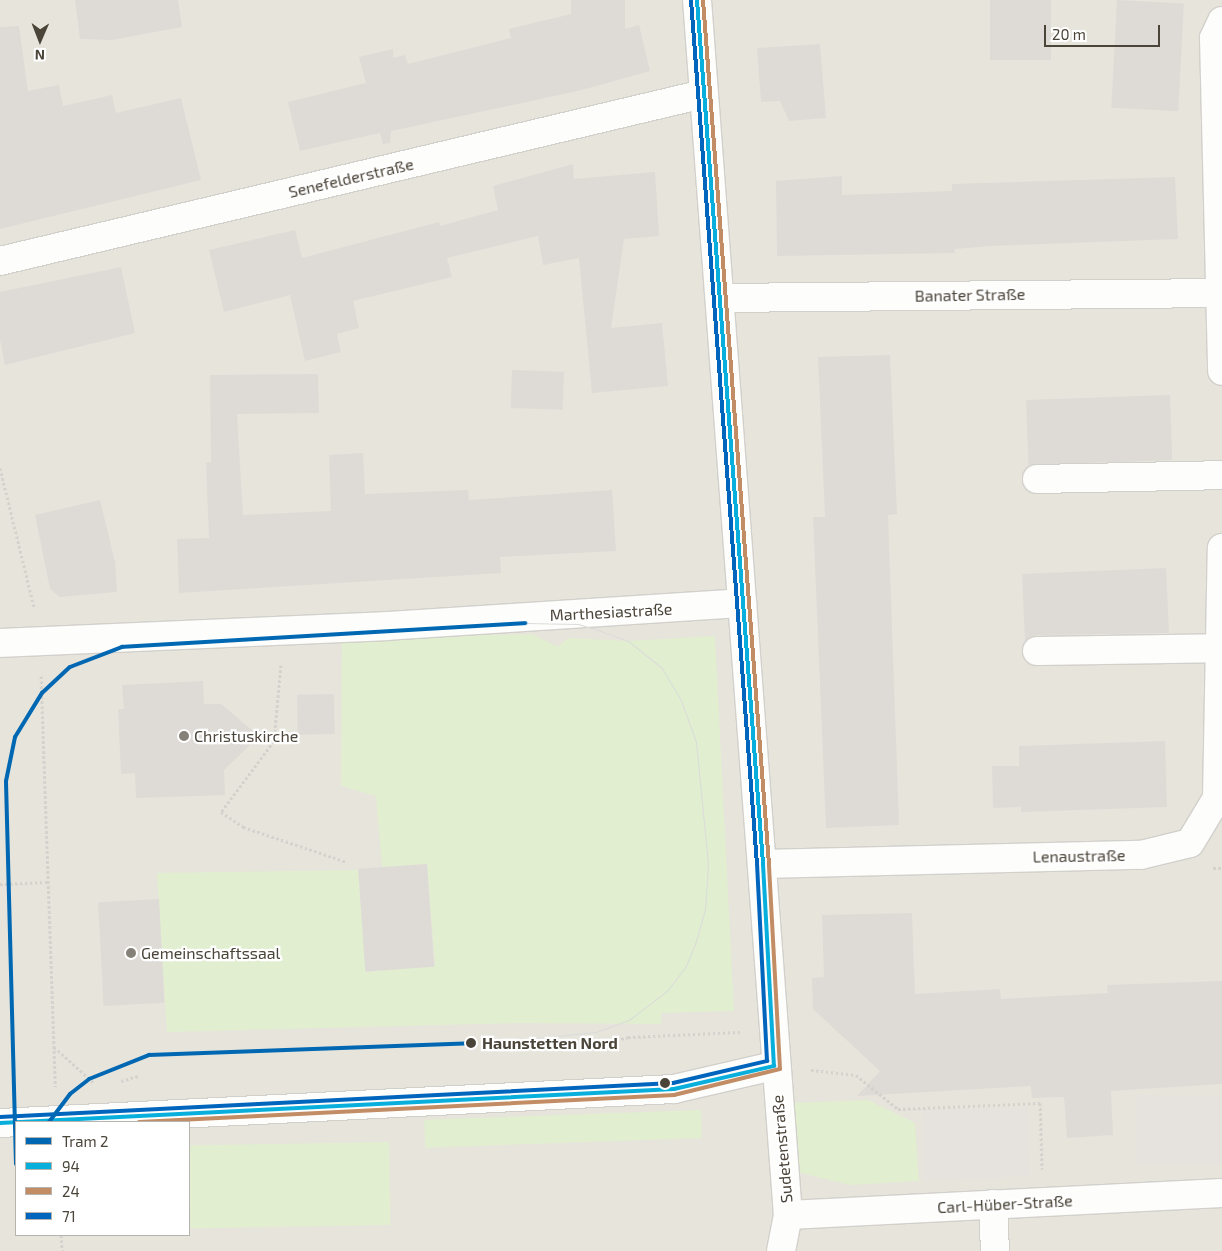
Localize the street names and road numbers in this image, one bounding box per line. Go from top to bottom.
street label: Senefelderstraße [287,154,415,202]
street label: Banater Straße [914,284,1026,306]
street label: Marthesiastraße [549,599,673,625]
street label: Lenaustraße [1032,846,1126,866]
street label: Sudetenstraße [768,1094,796,1204]
street label: Carl-Hüber-Straße [937,1191,1073,1217]

